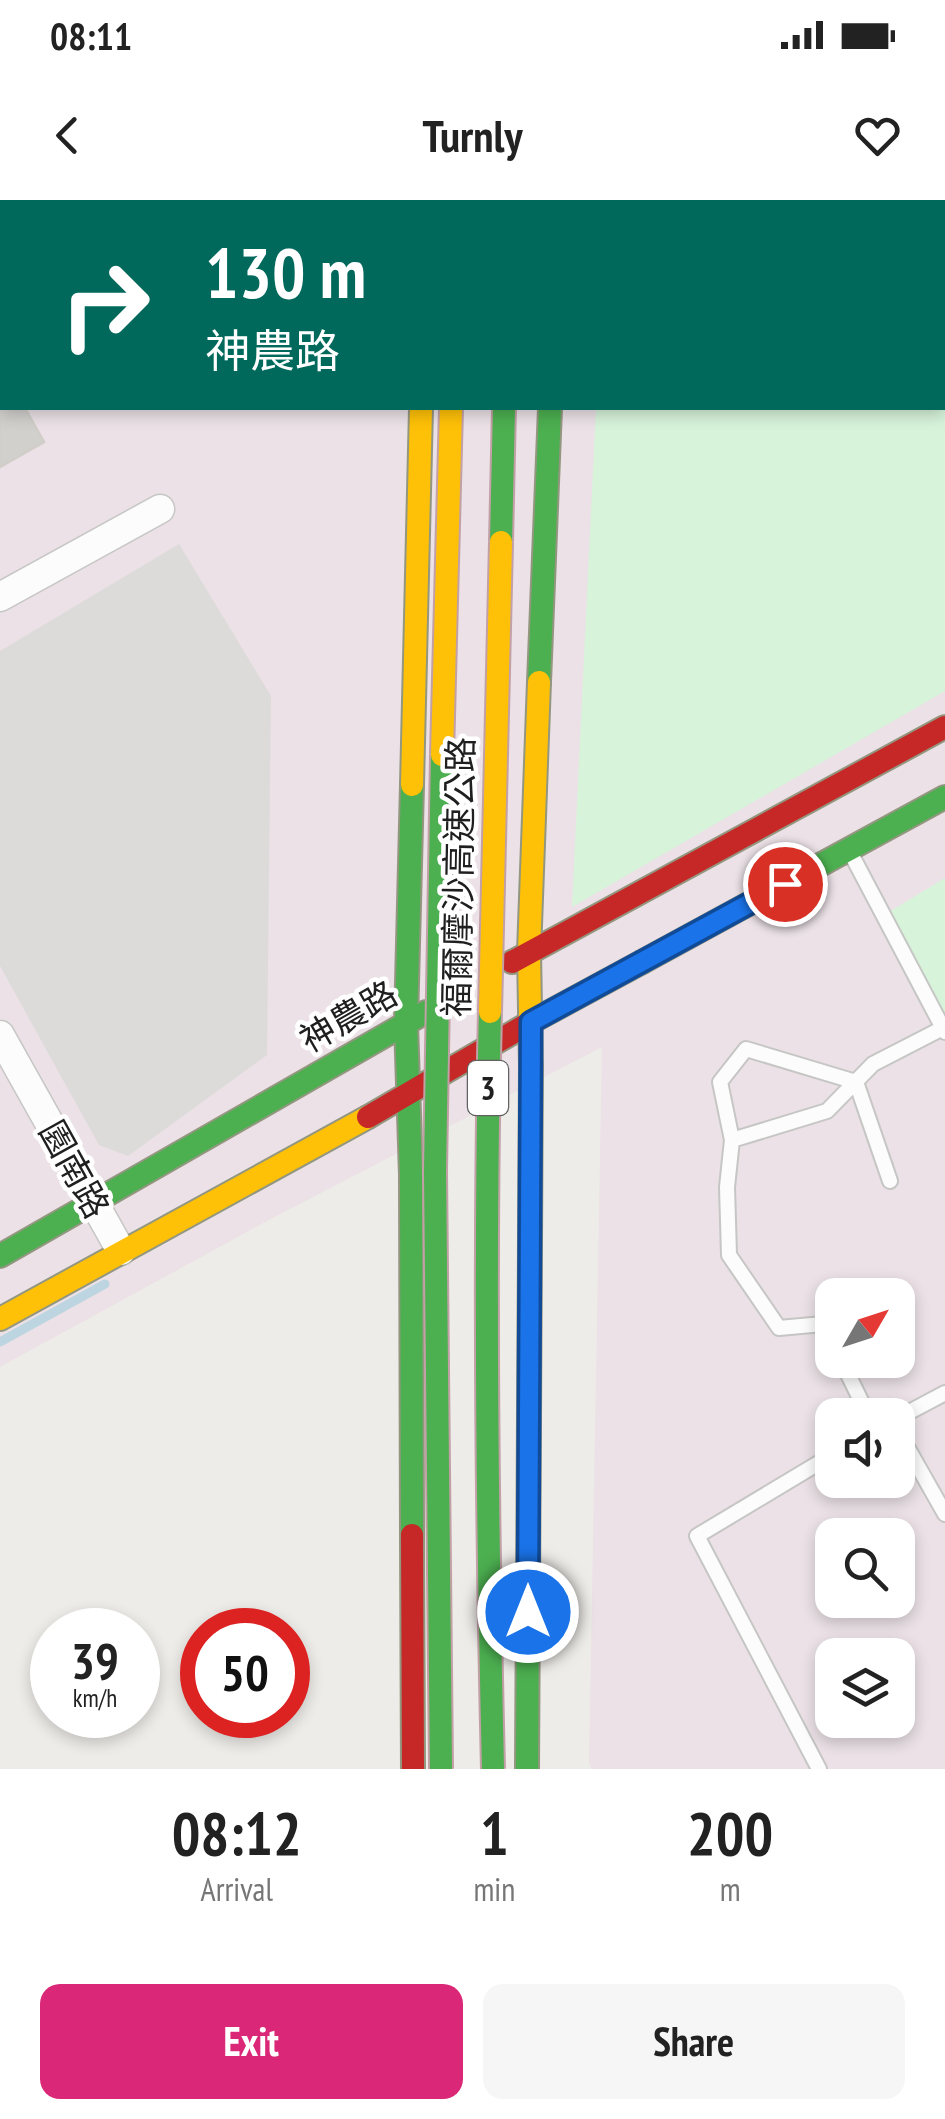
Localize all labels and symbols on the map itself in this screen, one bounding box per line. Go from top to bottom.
street label: 福爾摩沙高速公路 [433,737,483,1017]
pin [743,842,828,927]
street label: 神農路 [291,970,405,1062]
road number: 3 [468,1061,508,1115]
street label: 園南路 [29,1112,121,1226]
north arrow [815,1278,915,1378]
position arrow [476,1560,580,1664]
speed limit sign: 50 [180,1608,310,1738]

